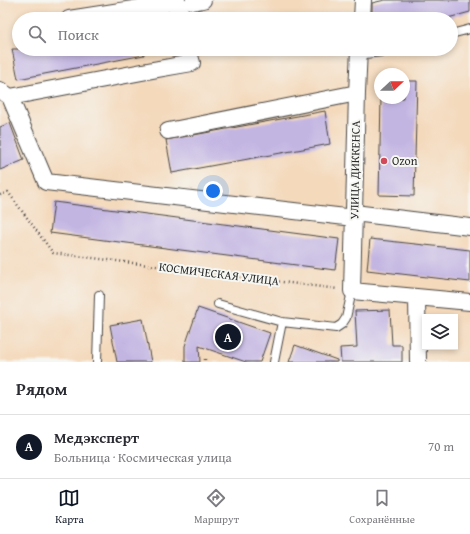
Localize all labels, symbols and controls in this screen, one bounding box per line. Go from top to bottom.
search box [12,12,458,56]
icon: search [26,23,48,45]
text: Поиск [58,24,99,45]
north arrow [374,68,410,104]
street label: УЛИЦА ДИККЕНСА [345,120,364,220]
place label: Ozon [392,152,418,169]
marker: Ozon [379,156,389,166]
your location [203,181,223,201]
street label: КОСМИЧЕСКАЯ УЛИЦА [158,258,281,289]
map controls [422,314,458,350]
button: layers [422,314,458,350]
pin: A [215,322,241,352]
text: Рядом [16,376,67,401]
text: Медэксперт [54,427,139,448]
text: A [25,437,33,456]
text: 70 m [428,437,454,456]
text: Больница · Космическая улица [54,448,232,467]
tab: Карта [55,487,84,527]
tab: Маршрут [194,487,239,527]
tab: Сохранённые [349,487,415,527]

